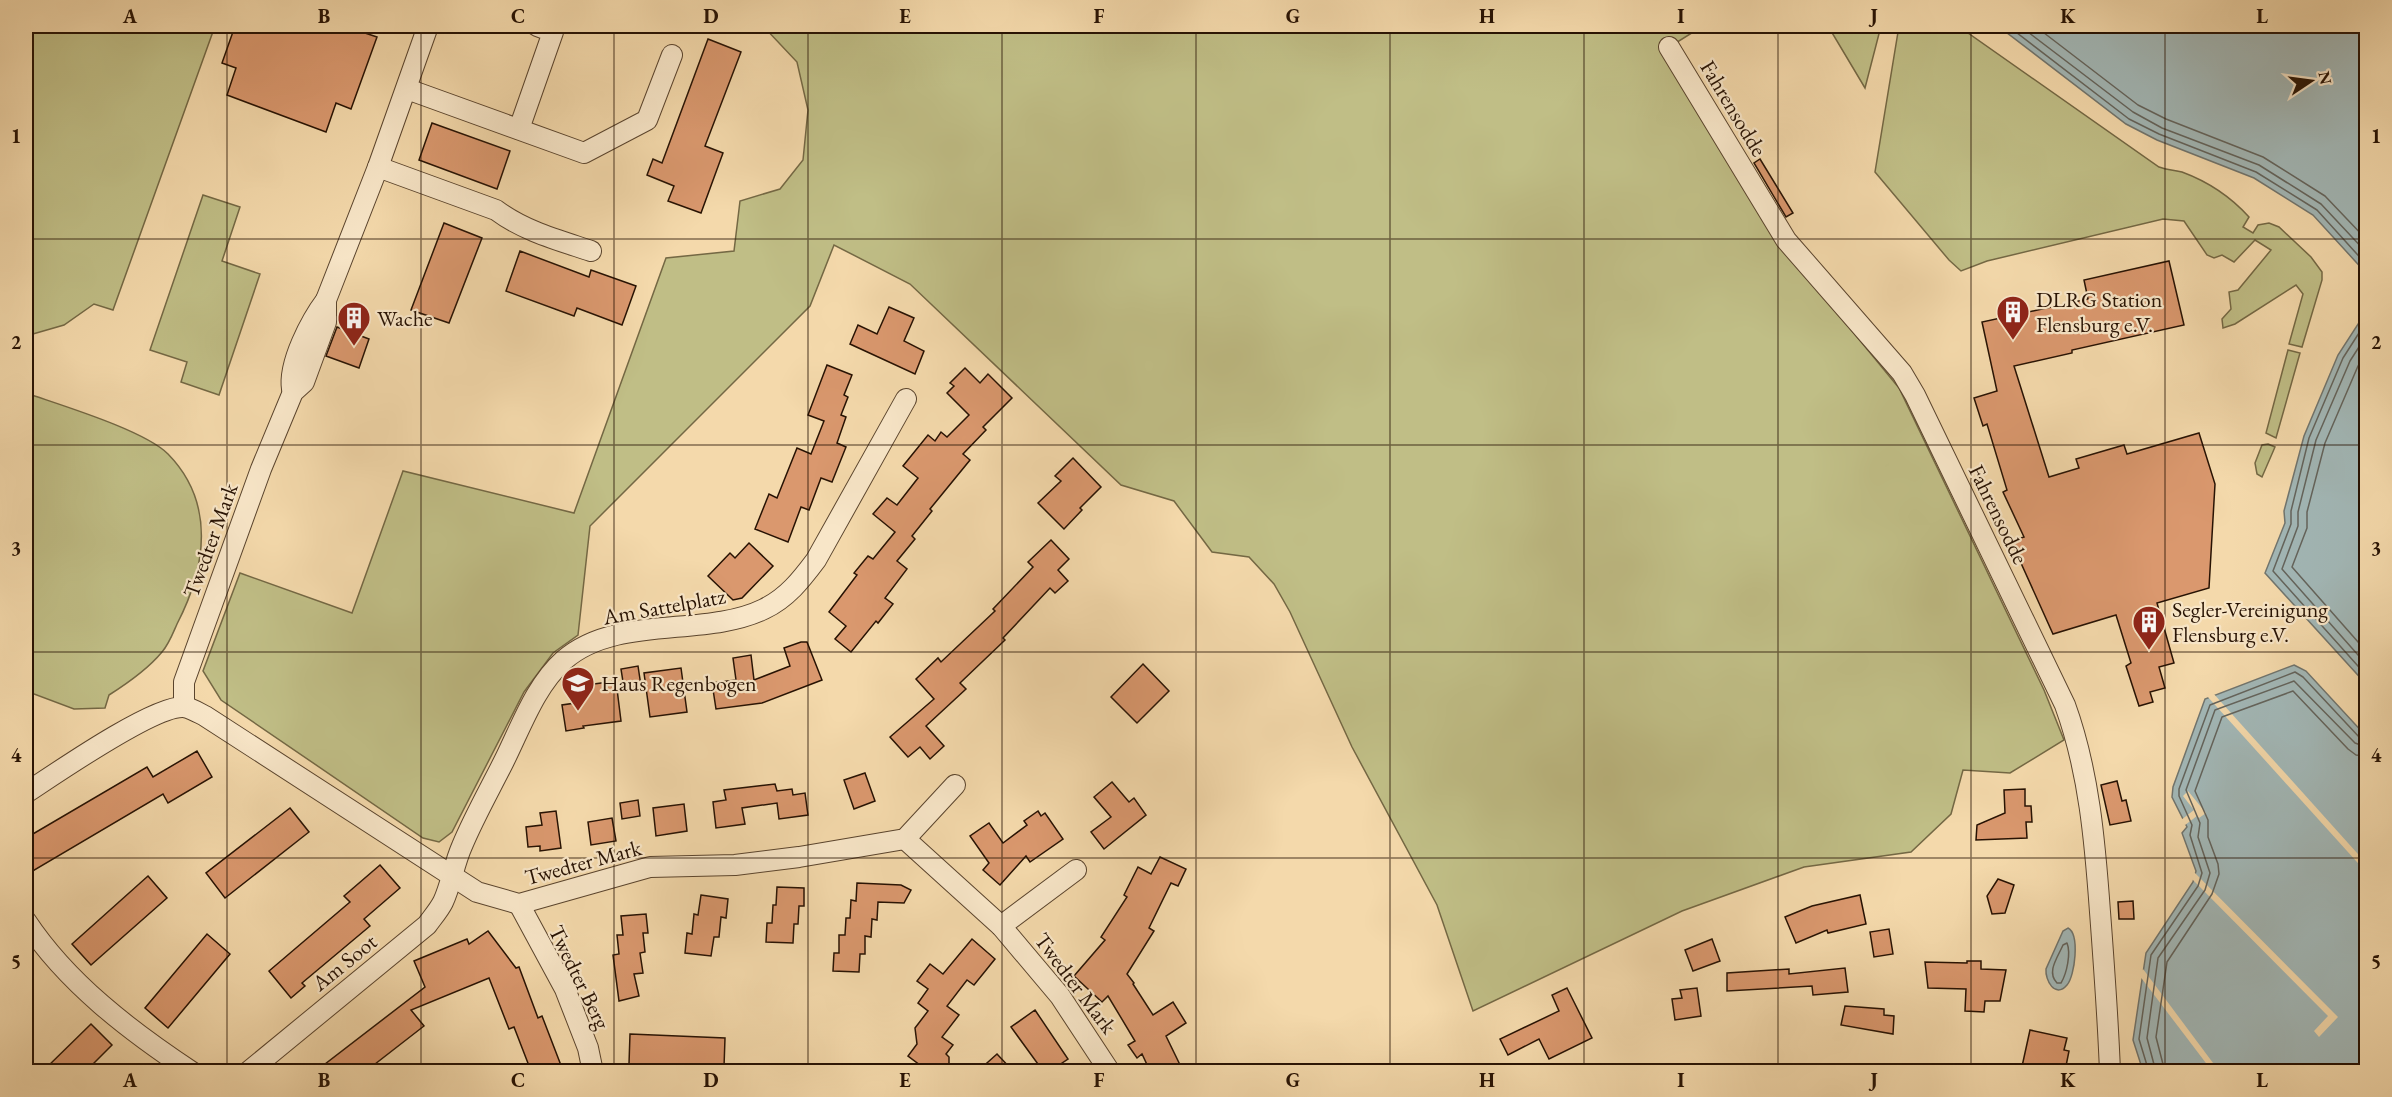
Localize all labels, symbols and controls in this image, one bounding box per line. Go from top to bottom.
text: A [122,3,138,29]
text: B [318,3,330,29]
text: C [511,3,525,29]
text: D [703,3,719,29]
text: E [899,3,911,29]
text: F [1094,3,1105,29]
text: G [1286,3,1300,29]
text: H [1479,3,1495,29]
text: I [1677,3,1685,29]
text: J [1868,3,1878,29]
text: K [2060,3,2076,29]
text: L [2256,3,2268,29]
north arrow [2281,51,2341,111]
street label: Fahrensodde [1694,55,1774,162]
text: N [2313,69,2337,86]
text: 1 [11,123,21,149]
text: 1 [2371,123,2381,149]
place label: DLRG Station Flensburg e.V. [2036,285,2163,339]
building icon: DLRG Station Flensburg e.V. [1995,294,2031,341]
building icon: Wache [336,300,372,347]
place label: Wache [377,304,433,333]
text: 2 [11,329,22,355]
text: 2 [2371,329,2382,355]
street label: Fahrensodde [1962,460,2035,569]
street label: Twedter Mark [176,478,245,601]
text: 3 [11,535,21,561]
text: 3 [2371,535,2381,561]
street label: Am Sattelplatz [600,581,728,632]
place label: Segler-Vereinigung Flensburg e.V. [2172,595,2328,649]
building icon: Segler-Vereinigung Flensburg e.V. [2131,604,2167,651]
school or university icon: Haus Regenbogen [560,665,596,712]
place label: Haus Regenbogen [601,669,757,698]
text: 4 [11,742,22,768]
text: 4 [2371,742,2382,768]
street label: Twedter Mark [522,833,645,892]
street label: Twedter Berg [542,920,617,1034]
street label: Am Soot [305,927,383,998]
street label: Twedter Mark [1028,927,1124,1040]
text: 5 [11,948,21,974]
text: 5 [2371,948,2381,974]
text: A [122,1067,138,1093]
text: B [318,1067,330,1093]
text: C [511,1067,525,1093]
text: D [703,1067,719,1093]
text: E [899,1067,911,1093]
text: F [1094,1067,1105,1093]
text: G [1286,1067,1300,1093]
text: H [1479,1067,1495,1093]
text: I [1677,1067,1685,1093]
text: J [1868,1067,1878,1093]
text: K [2060,1067,2076,1093]
text: L [2256,1067,2268,1093]

